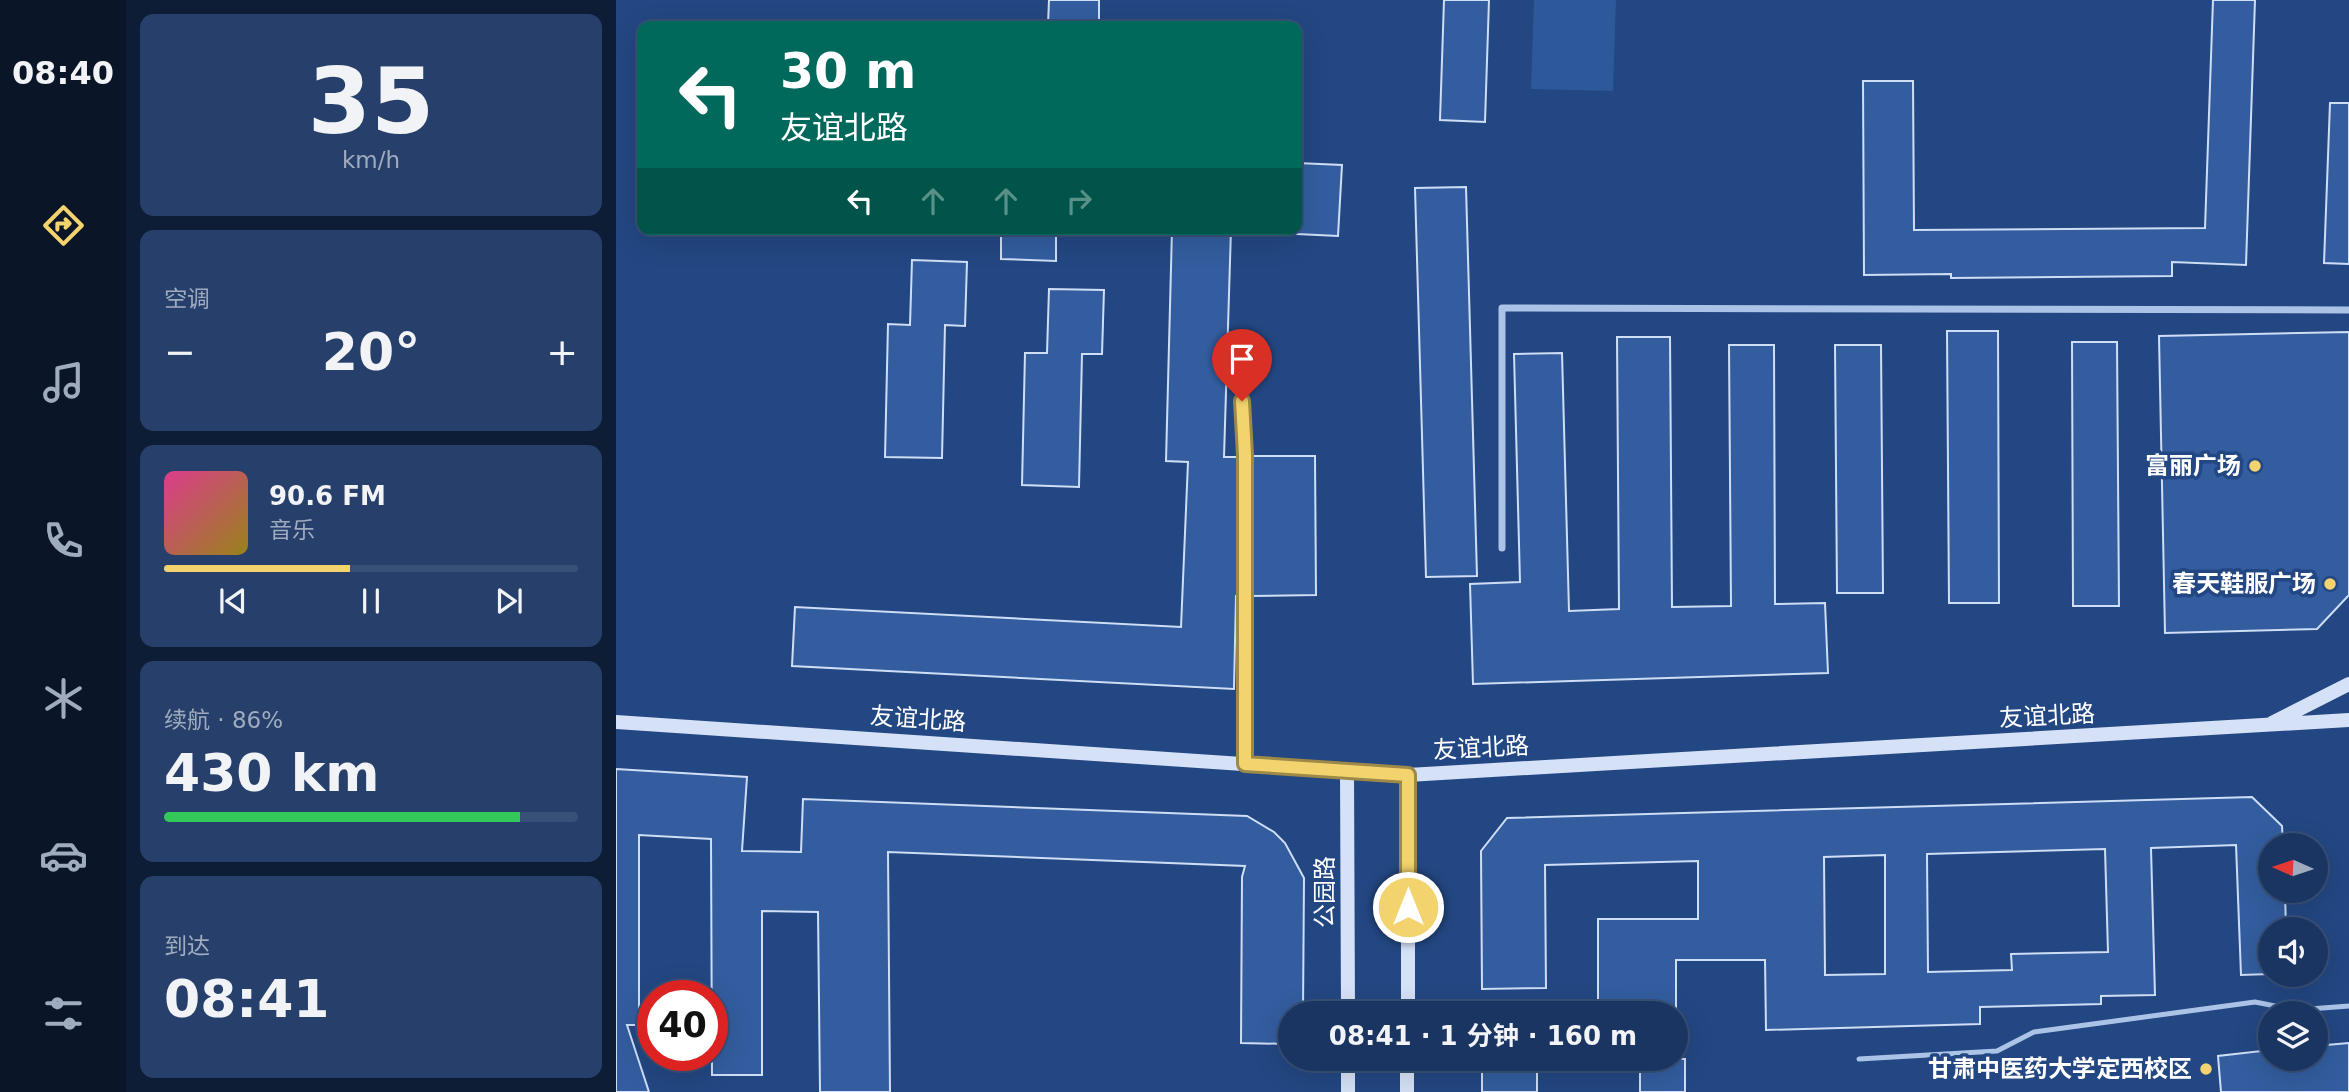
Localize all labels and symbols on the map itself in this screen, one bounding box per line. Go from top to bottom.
pin [1212,329,1272,401]
place label: 富丽广场 [2145,452,2241,480]
marker: 富丽广场 [2247,458,2263,474]
place label: 春天鞋服广场 [2172,570,2316,598]
marker: 春天鞋服广场 [2322,576,2338,592]
street label: 友谊北路 [1998,700,2096,732]
street label: 友谊北路 [869,702,967,736]
street label: 友谊北路 [1432,732,1530,764]
north arrow [2258,833,2328,903]
street label: 公园路 [1311,856,1339,928]
position arrow [1371,870,1445,944]
speed limit sign: 40 [637,980,728,1071]
place label: 甘肃中医药大学定西校区 [1928,1055,2192,1083]
marker: 甘肃中医药大学定西校区 [2198,1061,2214,1077]

